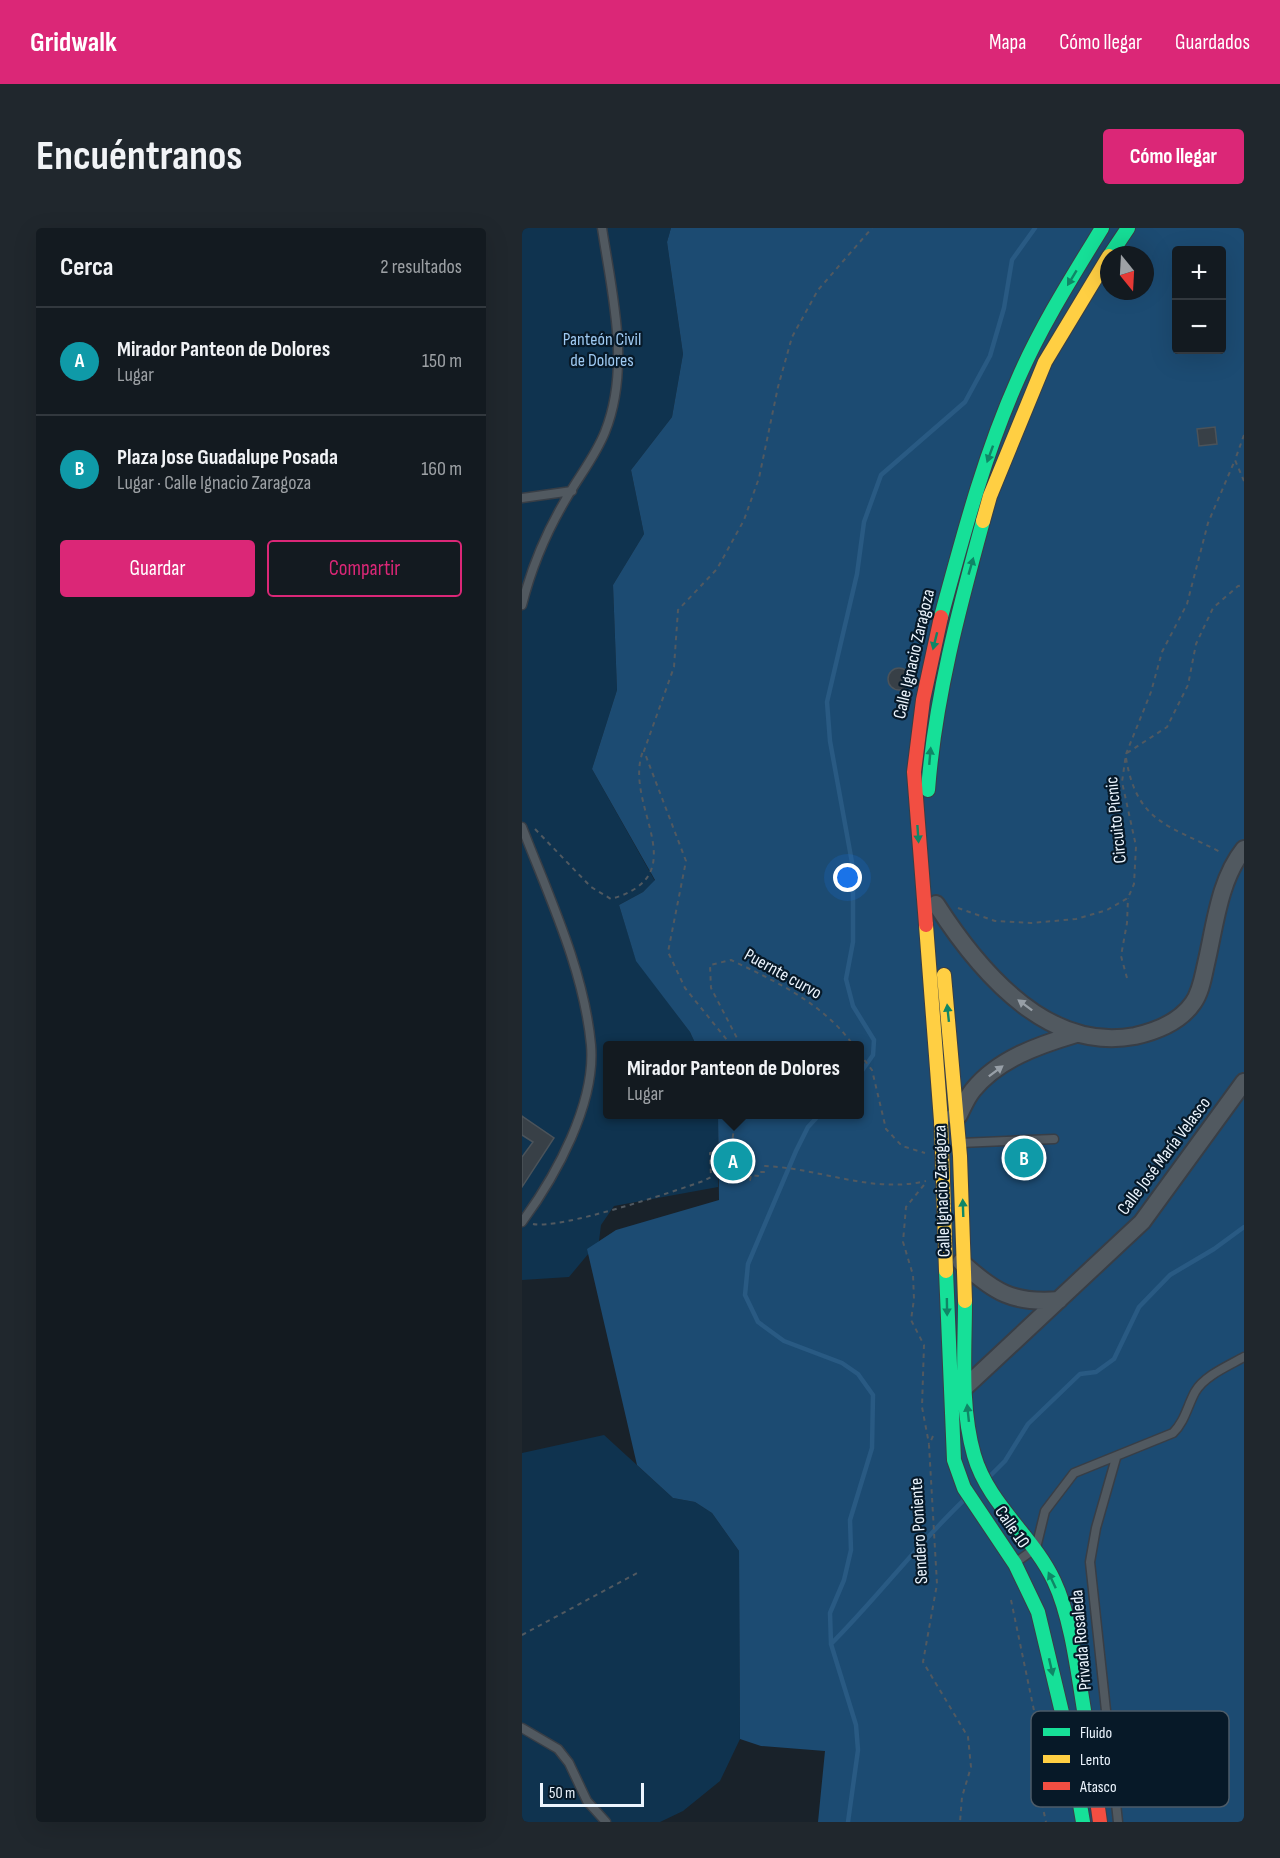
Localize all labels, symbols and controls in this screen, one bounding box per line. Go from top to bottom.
text: Gridwalk [30,26,117,59]
text: Mapa [989,30,1026,55]
text: Cómo llegar [1059,30,1142,55]
text: Guardados [1175,30,1250,55]
button: Cómo llegar [1103,129,1244,184]
text: Encuéntranos [36,131,242,182]
north arrow [1100,246,1154,300]
map controls [1172,246,1226,354]
button: + [1172,246,1226,300]
text: Cerca [60,252,113,283]
text: 2 resultados [380,255,462,279]
one-way arrow [1067,270,1078,286]
button: − [1172,300,1226,354]
park label: Panteón Civil de Dolores [563,329,641,371]
text: Mirador Panteon de Dolores [117,336,330,363]
text: A [75,349,84,373]
text: 150 m [422,349,462,373]
text: Lugar [117,363,154,387]
text: Plaza Jose Guadalupe Posada [117,444,338,471]
one-way arrow [984,446,994,464]
text: B [75,457,84,481]
text: 160 m [421,457,462,481]
text: Lugar · Calle Ignacio Zaragoza [117,471,311,495]
button: Guardar [60,540,255,597]
button: Compartir [267,540,462,597]
one-way arrow [967,557,976,575]
street label: Calle Ignacio Zaragoza [889,587,939,721]
one-way arrow [930,633,939,651]
one-way arrow [926,747,935,766]
street label: Circuito Pícnic [1101,776,1131,864]
one-way arrow [913,825,922,844]
your location [833,863,862,892]
street label: Puernte curvo [741,944,825,1004]
one-way arrow [1018,999,1033,1011]
one-way arrow [943,1004,953,1023]
popup [603,1041,864,1119]
text: Mirador Panteon de Dolores [627,1055,840,1082]
one-way arrow [988,1065,1003,1077]
text: Lugar [627,1082,664,1106]
street label: Calle José María Velasco [1113,1093,1215,1219]
street label: Calle Ignacio Zaragoza [929,1124,955,1257]
pin: B [1004,1136,1044,1180]
pin: A [714,1138,752,1184]
one-way arrow [958,1198,967,1217]
one-way arrow [943,1298,952,1317]
one-way arrow [963,1404,972,1423]
street label: Sendero Poniente [906,1477,932,1585]
street label: Calle 10 [990,1502,1034,1552]
one-way arrow [1048,1571,1057,1588]
street label: Privada Rosaleda [1066,1589,1096,1691]
one-way arrow [1047,1658,1057,1677]
legend [1031,1711,1229,1807]
text: Fluido [1080,1724,1112,1743]
text: Lento [1080,1751,1111,1770]
text: Atasco [1079,1778,1117,1797]
scale bar [540,1780,644,1808]
text: 50 m [549,1784,575,1803]

